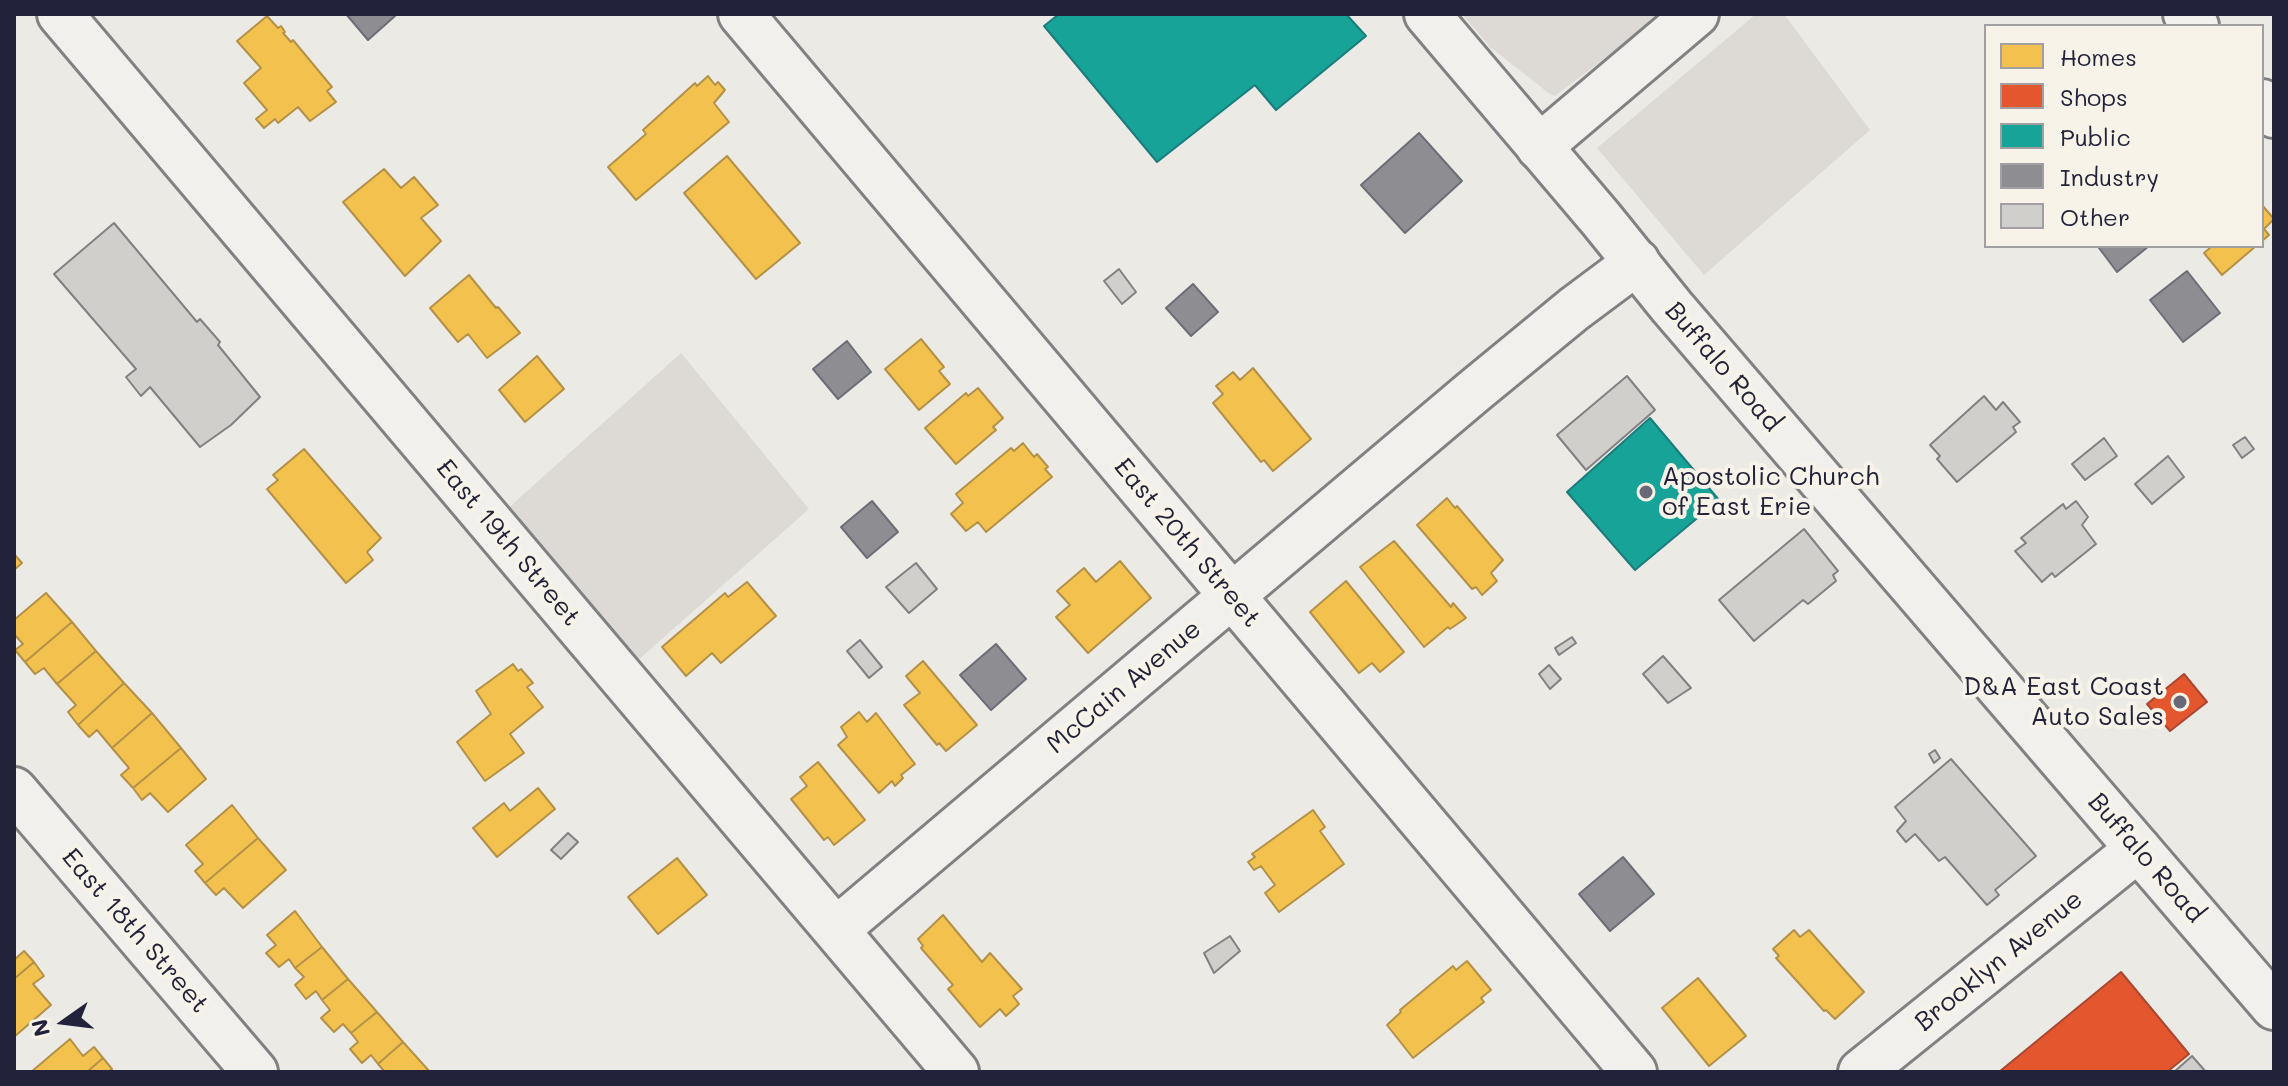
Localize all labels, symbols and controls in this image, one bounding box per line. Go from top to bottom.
legend [1984,24,2264,248]
text: Homes [2060,41,2137,72]
text: Shops [2060,81,2128,112]
text: Public [2060,121,2131,152]
text: Industry [2060,161,2159,192]
text: Other [2060,201,2130,232]
street label: Buffalo Road [1658,296,1788,438]
street label: East 20th Street [1107,452,1267,634]
street label: East 19th Street [429,453,587,633]
place label: Apostolic Church of East Erie [1662,461,1879,522]
marker: Apostolic Church of East Erie [1637,483,1655,501]
street label: McCain Avenue [1041,614,1207,760]
place label: D&A East Coast Auto Sales [1963,671,2164,732]
marker: D&A East Coast Auto Sales [2171,693,2189,711]
street label: Buffalo Road [2081,787,2211,929]
street label: East 18th Street [55,842,215,1020]
street label: Brooklyn Avenue [1909,884,2089,1038]
north arrow [24,982,104,1062]
text: N [24,1016,56,1040]

